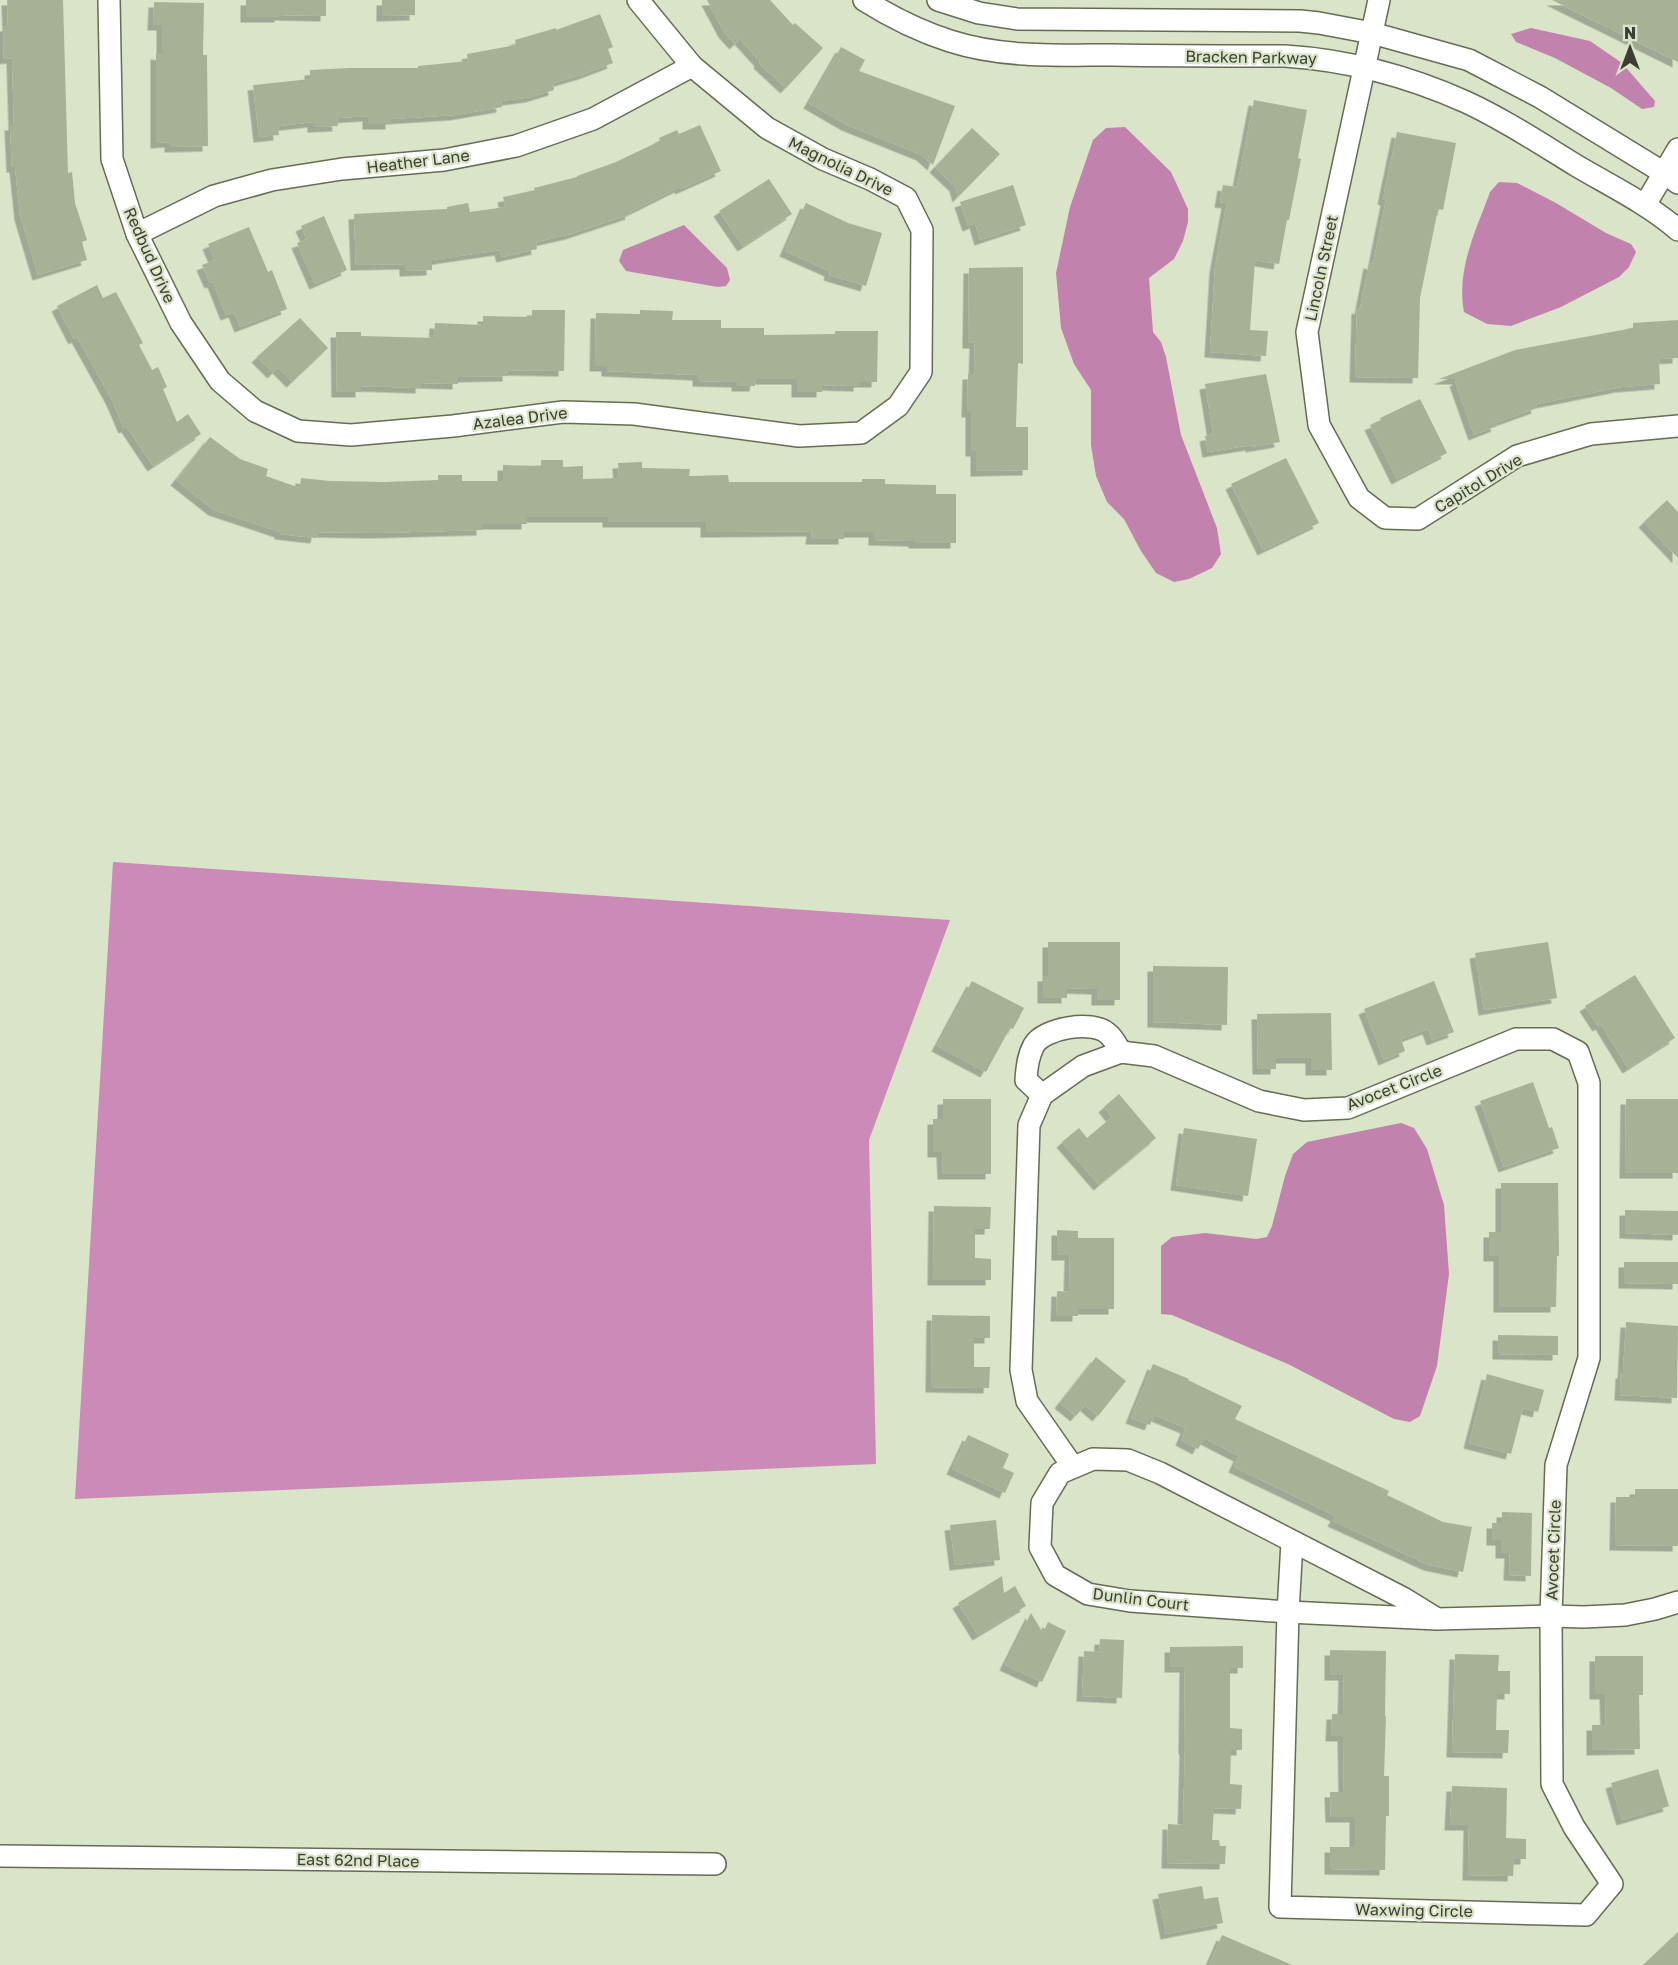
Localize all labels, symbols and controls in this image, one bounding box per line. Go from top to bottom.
north arrow [1600,18,1660,78]
text: N [1624,23,1636,43]
street label: Bracken Parkway [1185,46,1317,68]
street label: Magnolia Drive [785,132,897,200]
street label: Heather Lane [365,145,471,177]
street label: Redbud Drive [120,204,180,306]
street label: Lincoln Street [1300,213,1342,323]
street label: Azalea Drive [472,402,568,434]
street label: Capitol Drive [1430,449,1526,517]
street label: Avocet Circle [1343,1060,1445,1114]
street label: Avocet Circle [1541,1499,1565,1601]
street label: Dunlin Court [1092,1583,1190,1615]
street label: East 62nd Place [296,1849,420,1871]
street label: Waxwing Circle [1355,1899,1473,1921]

